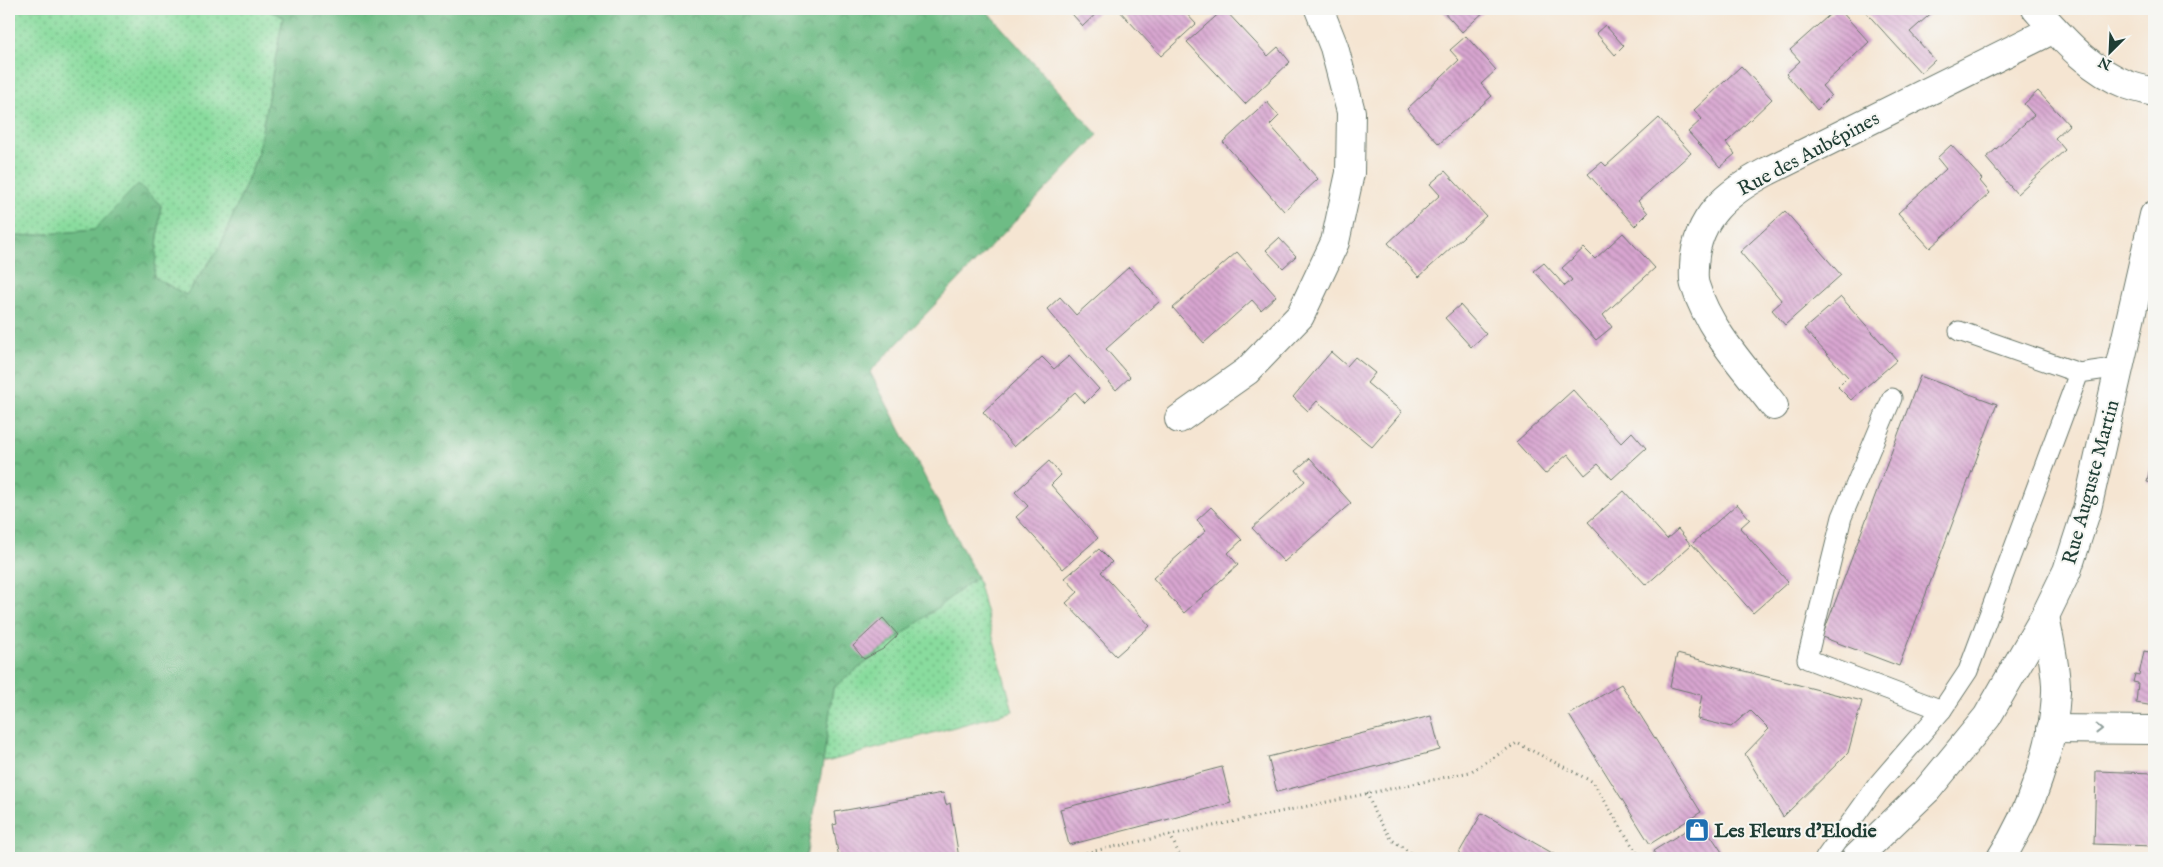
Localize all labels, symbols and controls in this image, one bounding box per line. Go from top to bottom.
north arrow [2086,28,2136,78]
text: N [2096,52,2115,74]
street label: Rue des Aubépines [1734,106,1884,202]
street label: Rue Auguste Martin [2057,397,2126,567]
one-way arrow [2096,724,2104,734]
shop icon: Les Fleurs d'Elodie [1684,817,1710,843]
place label: Les Fleurs d'Elodie [1714,819,1877,844]

